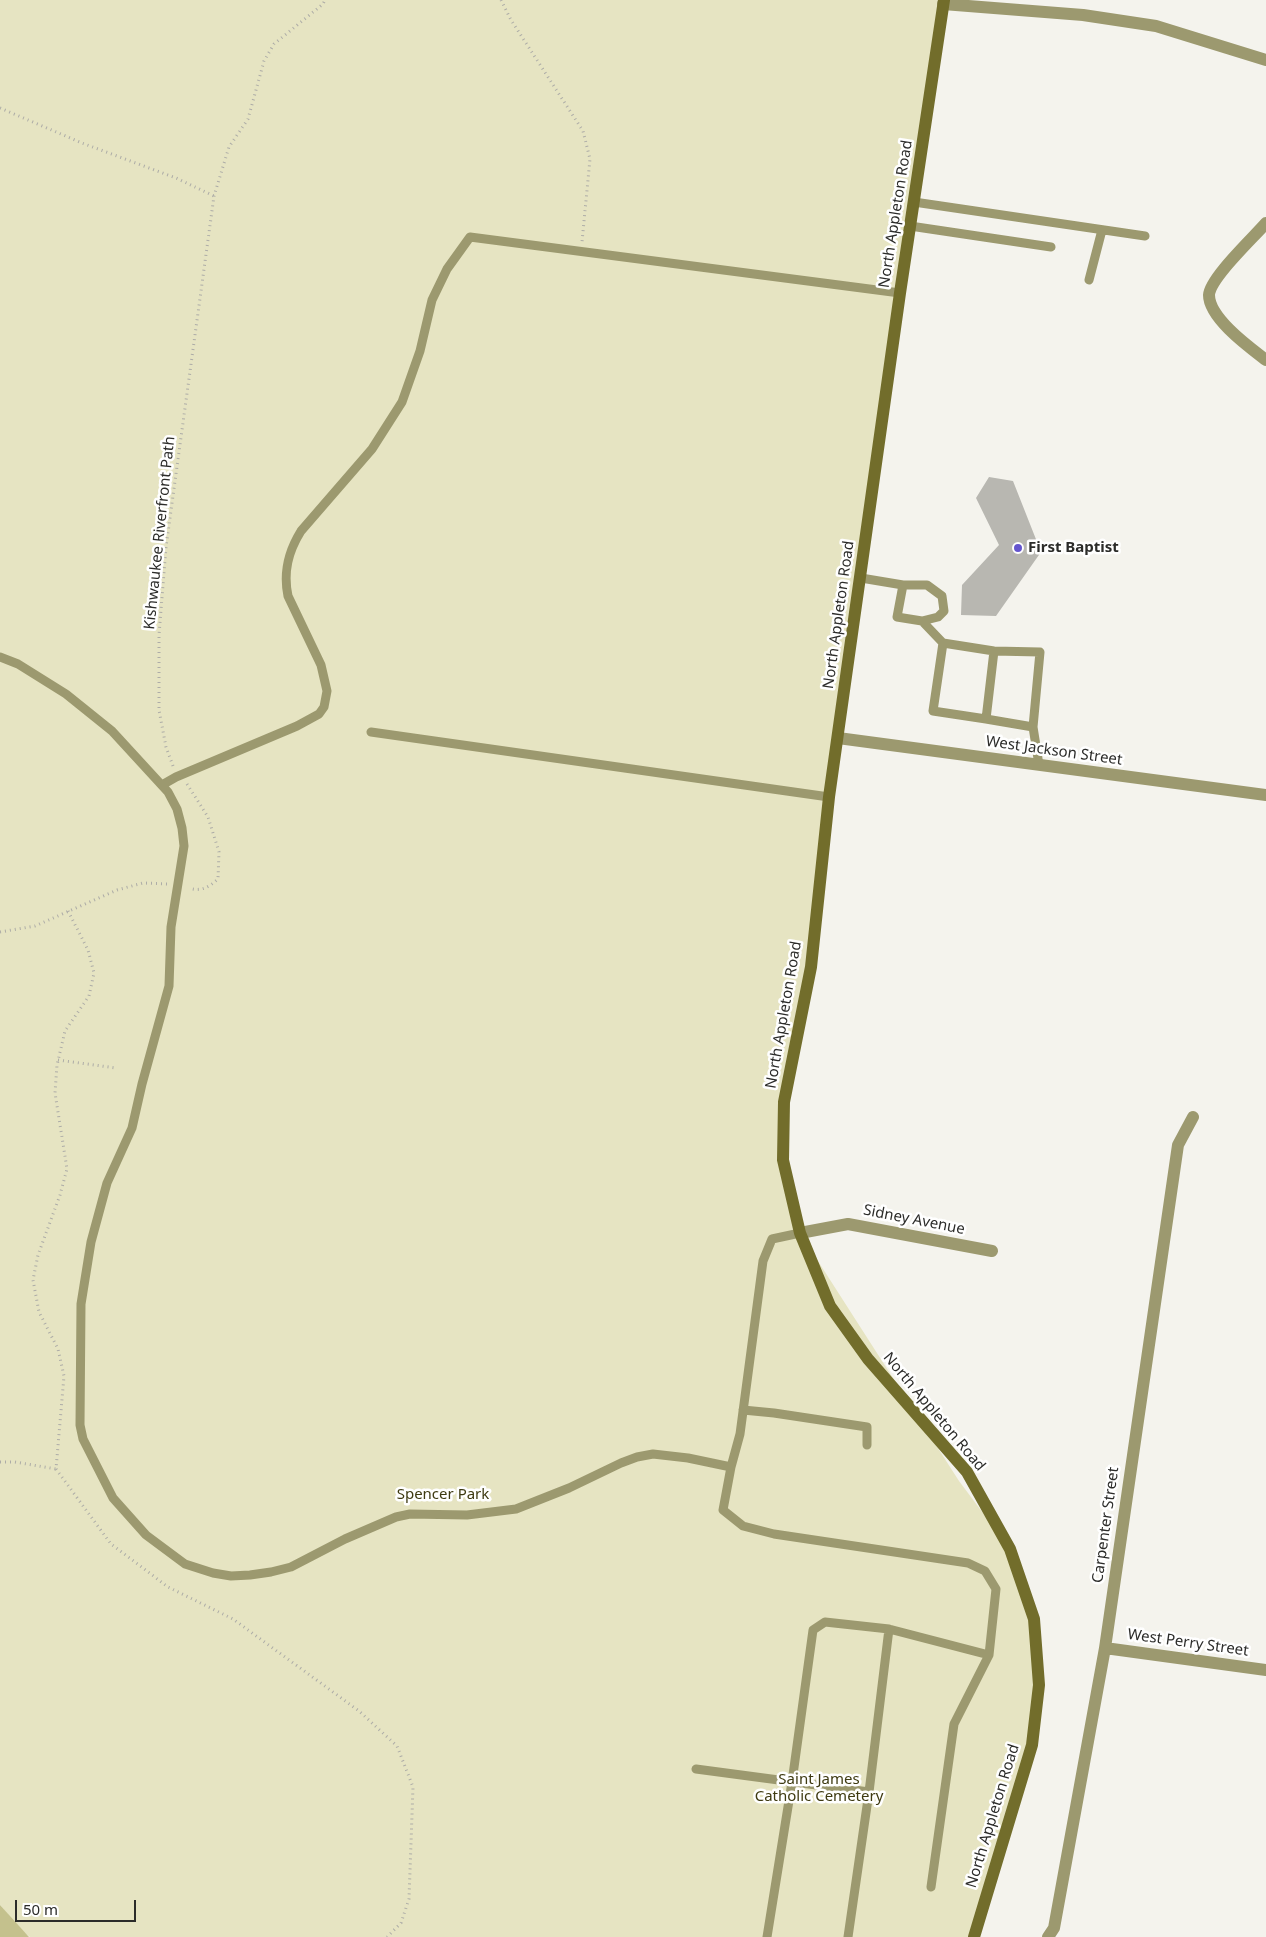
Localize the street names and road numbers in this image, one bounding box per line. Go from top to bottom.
street label: North Appleton Road [875,139,917,289]
street label: Kishwaukee Riverfront Path [141,435,179,631]
street label: North Appleton Road [820,540,858,690]
street label: West Jackson Street [985,733,1123,769]
street label: North Appleton Road [762,940,806,1090]
street label: Sidney Avenue [862,1201,966,1239]
street label: North Appleton Road [879,1349,989,1475]
street label: Carpenter Street [1089,1466,1123,1584]
street label: West Perry Street [1126,1626,1250,1660]
street label: North Appleton Road [963,1742,1023,1890]

